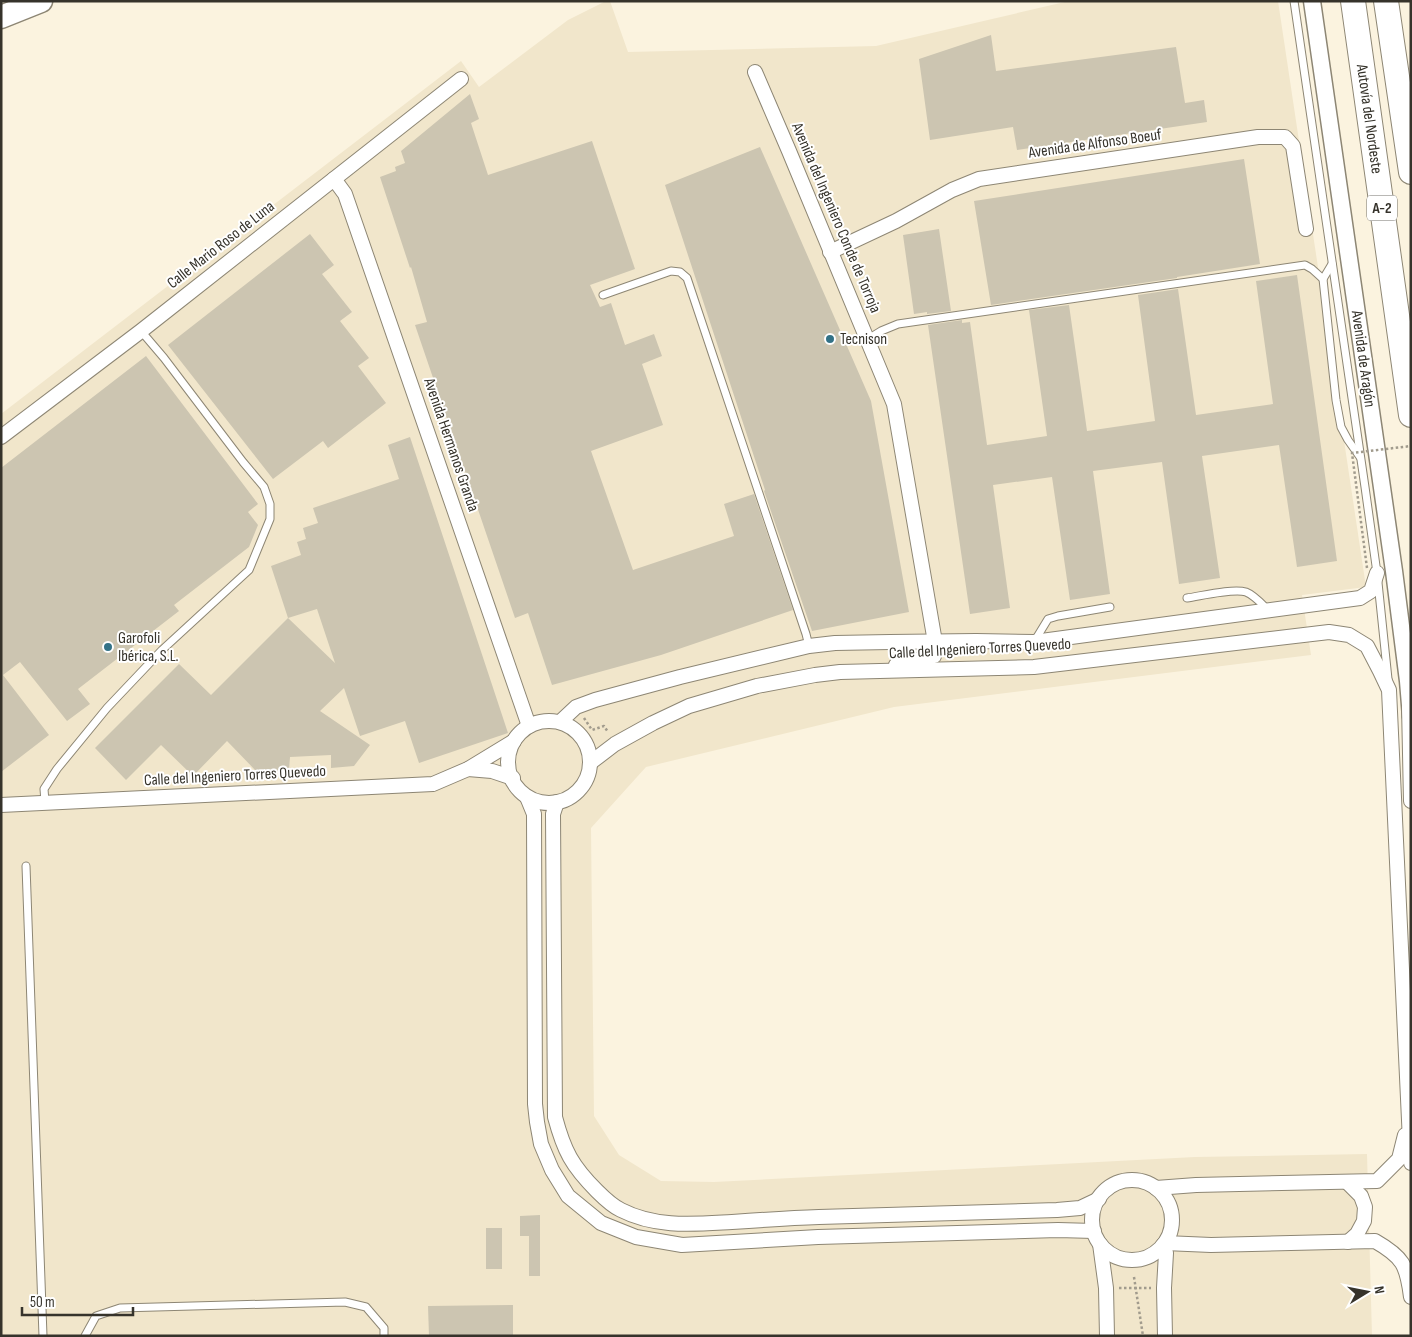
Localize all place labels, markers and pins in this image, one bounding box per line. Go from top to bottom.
place label: Tecnison [840,330,887,349]
marker: Tecnison [824,333,836,345]
place label: Garofoli Ibérica, S.L. [118,629,179,666]
marker: Garofoli Ibérica, S.L. [102,641,114,653]

